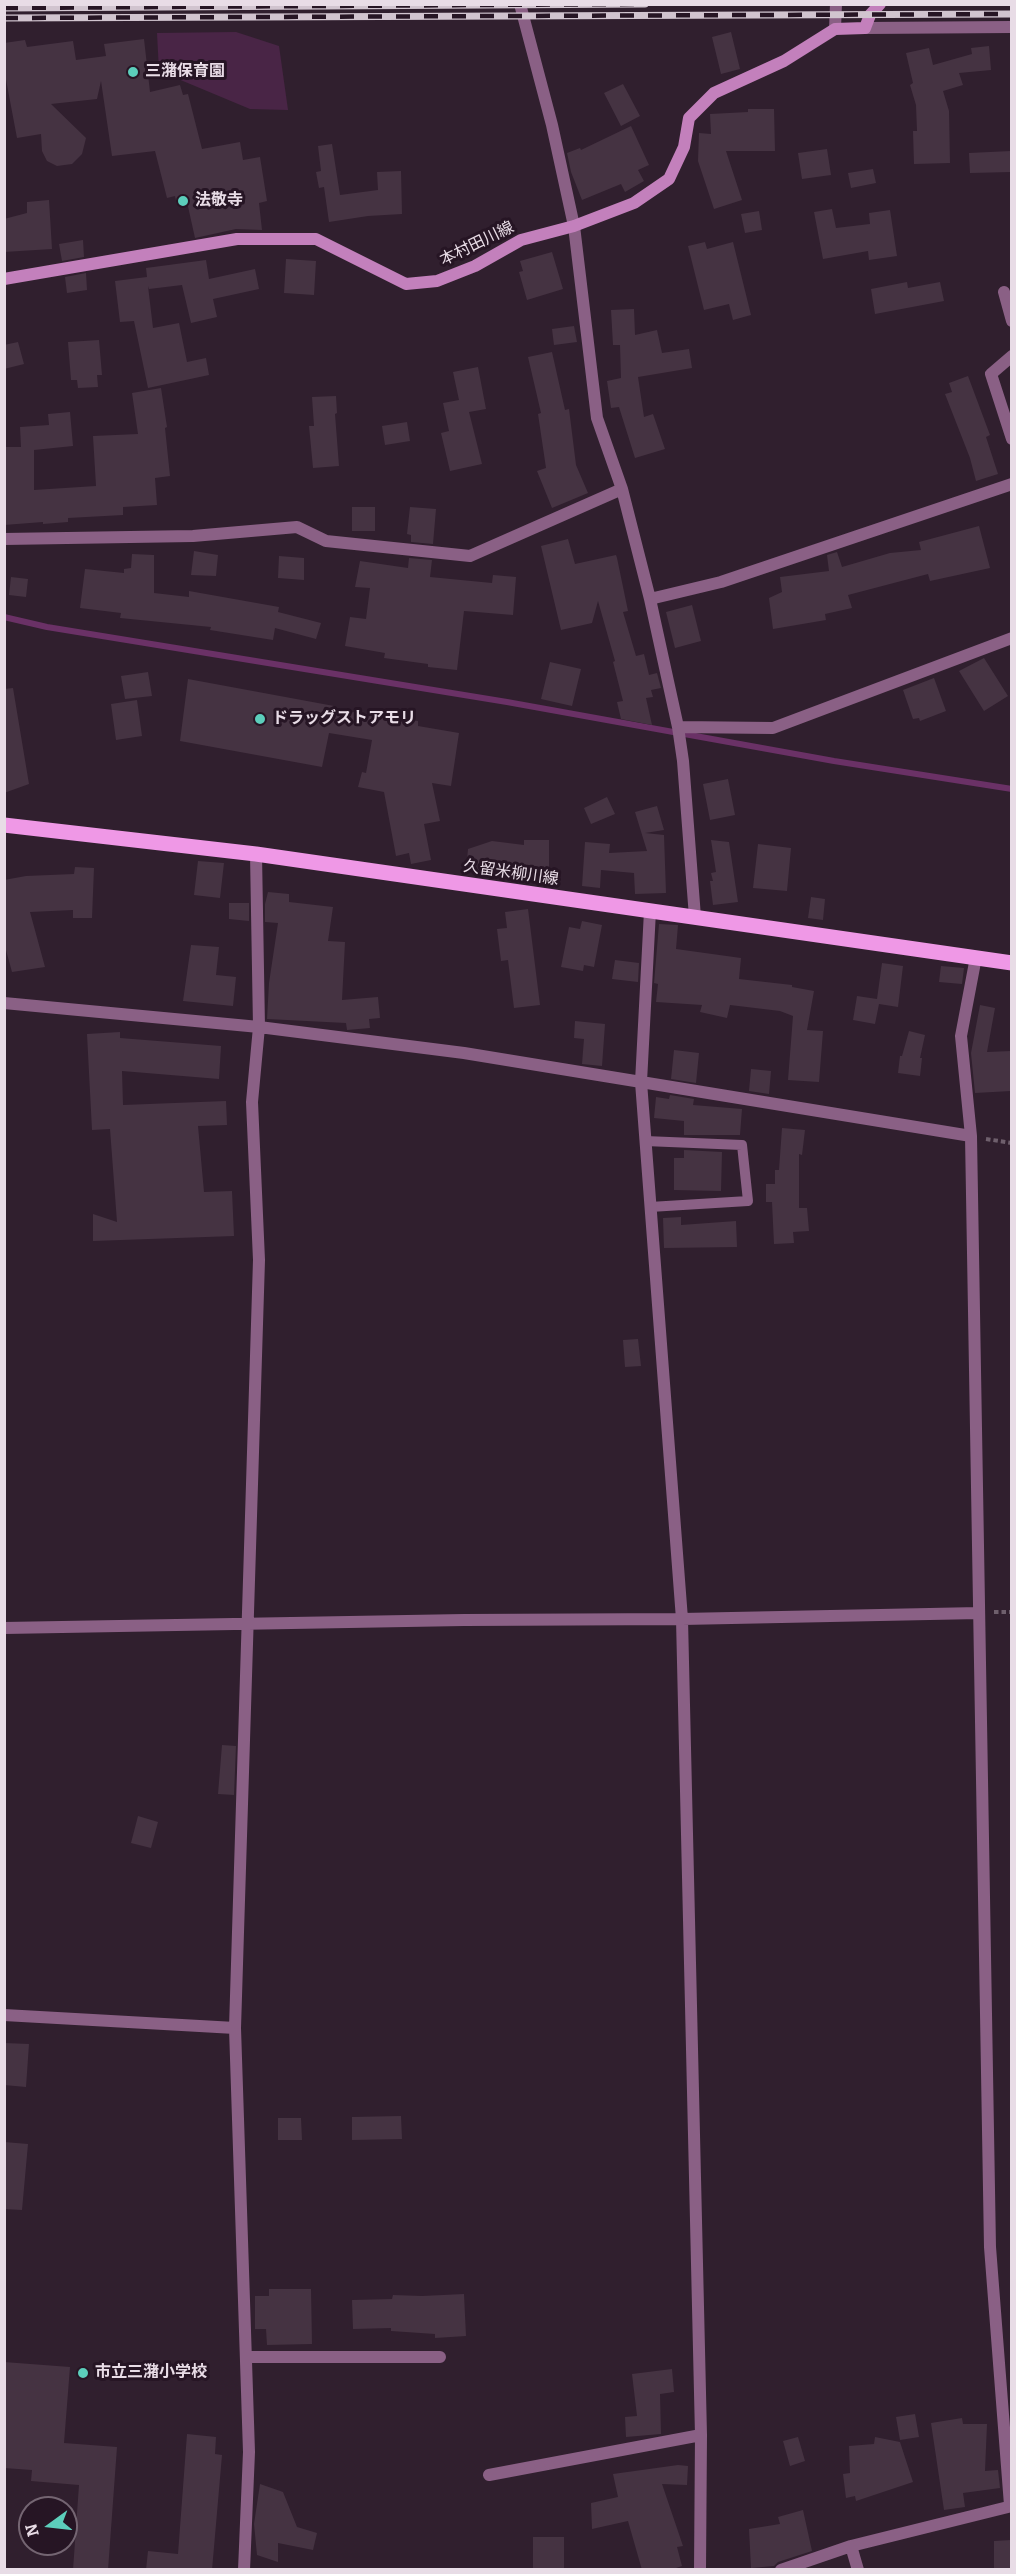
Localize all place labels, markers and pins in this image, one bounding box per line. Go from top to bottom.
place label: 三潴保育園 [145,62,225,82]
marker: 三潴保育園 [126,65,140,79]
place label: 法敬寺 [195,191,243,211]
marker: 法敬寺 [176,194,190,208]
place label: ドラッグストアモリ [272,709,416,729]
marker: ドラッグストアモリ [253,712,267,726]
place label: 市立三潴小学校 [95,2363,207,2383]
marker: 市立三潴小学校 [76,2366,90,2380]

